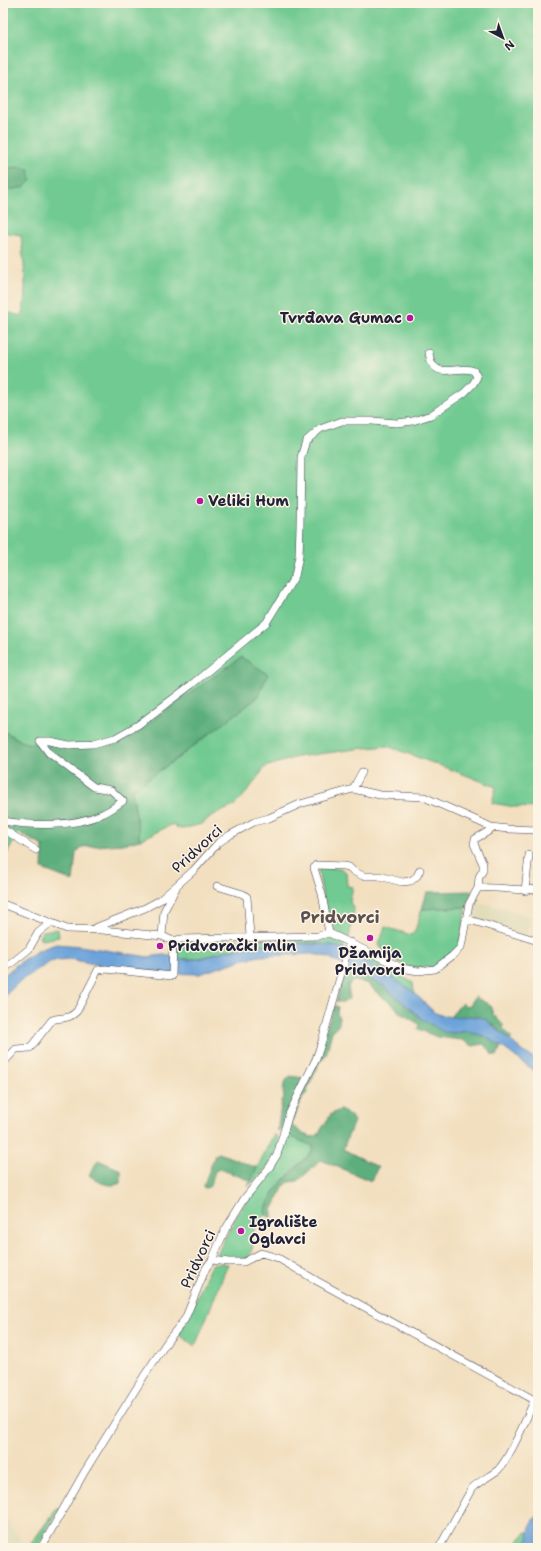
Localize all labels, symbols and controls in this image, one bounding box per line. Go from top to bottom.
north arrow [483,18,523,58]
text: N [501,37,517,54]
place label: Tvrđava Gumac [280,308,402,328]
marker: Tvrđava Gumac [405,313,415,323]
place label: Veliki Hum [208,491,289,511]
marker: Veliki Hum [195,496,205,506]
street label: Pridvorci [167,820,227,878]
district label: Pridvorci [300,906,380,928]
marker: Džamija Pridvorci [365,933,375,943]
place label: Pridvorački mlin [168,936,296,956]
marker: Pridvorački mlin [155,941,165,951]
place label: Džamija Pridvorci [335,943,405,980]
place label: Igralište Oglavci [249,1212,318,1249]
street label: Pridvorci [176,1226,220,1292]
marker: Igralište Oglavci [236,1226,246,1236]

